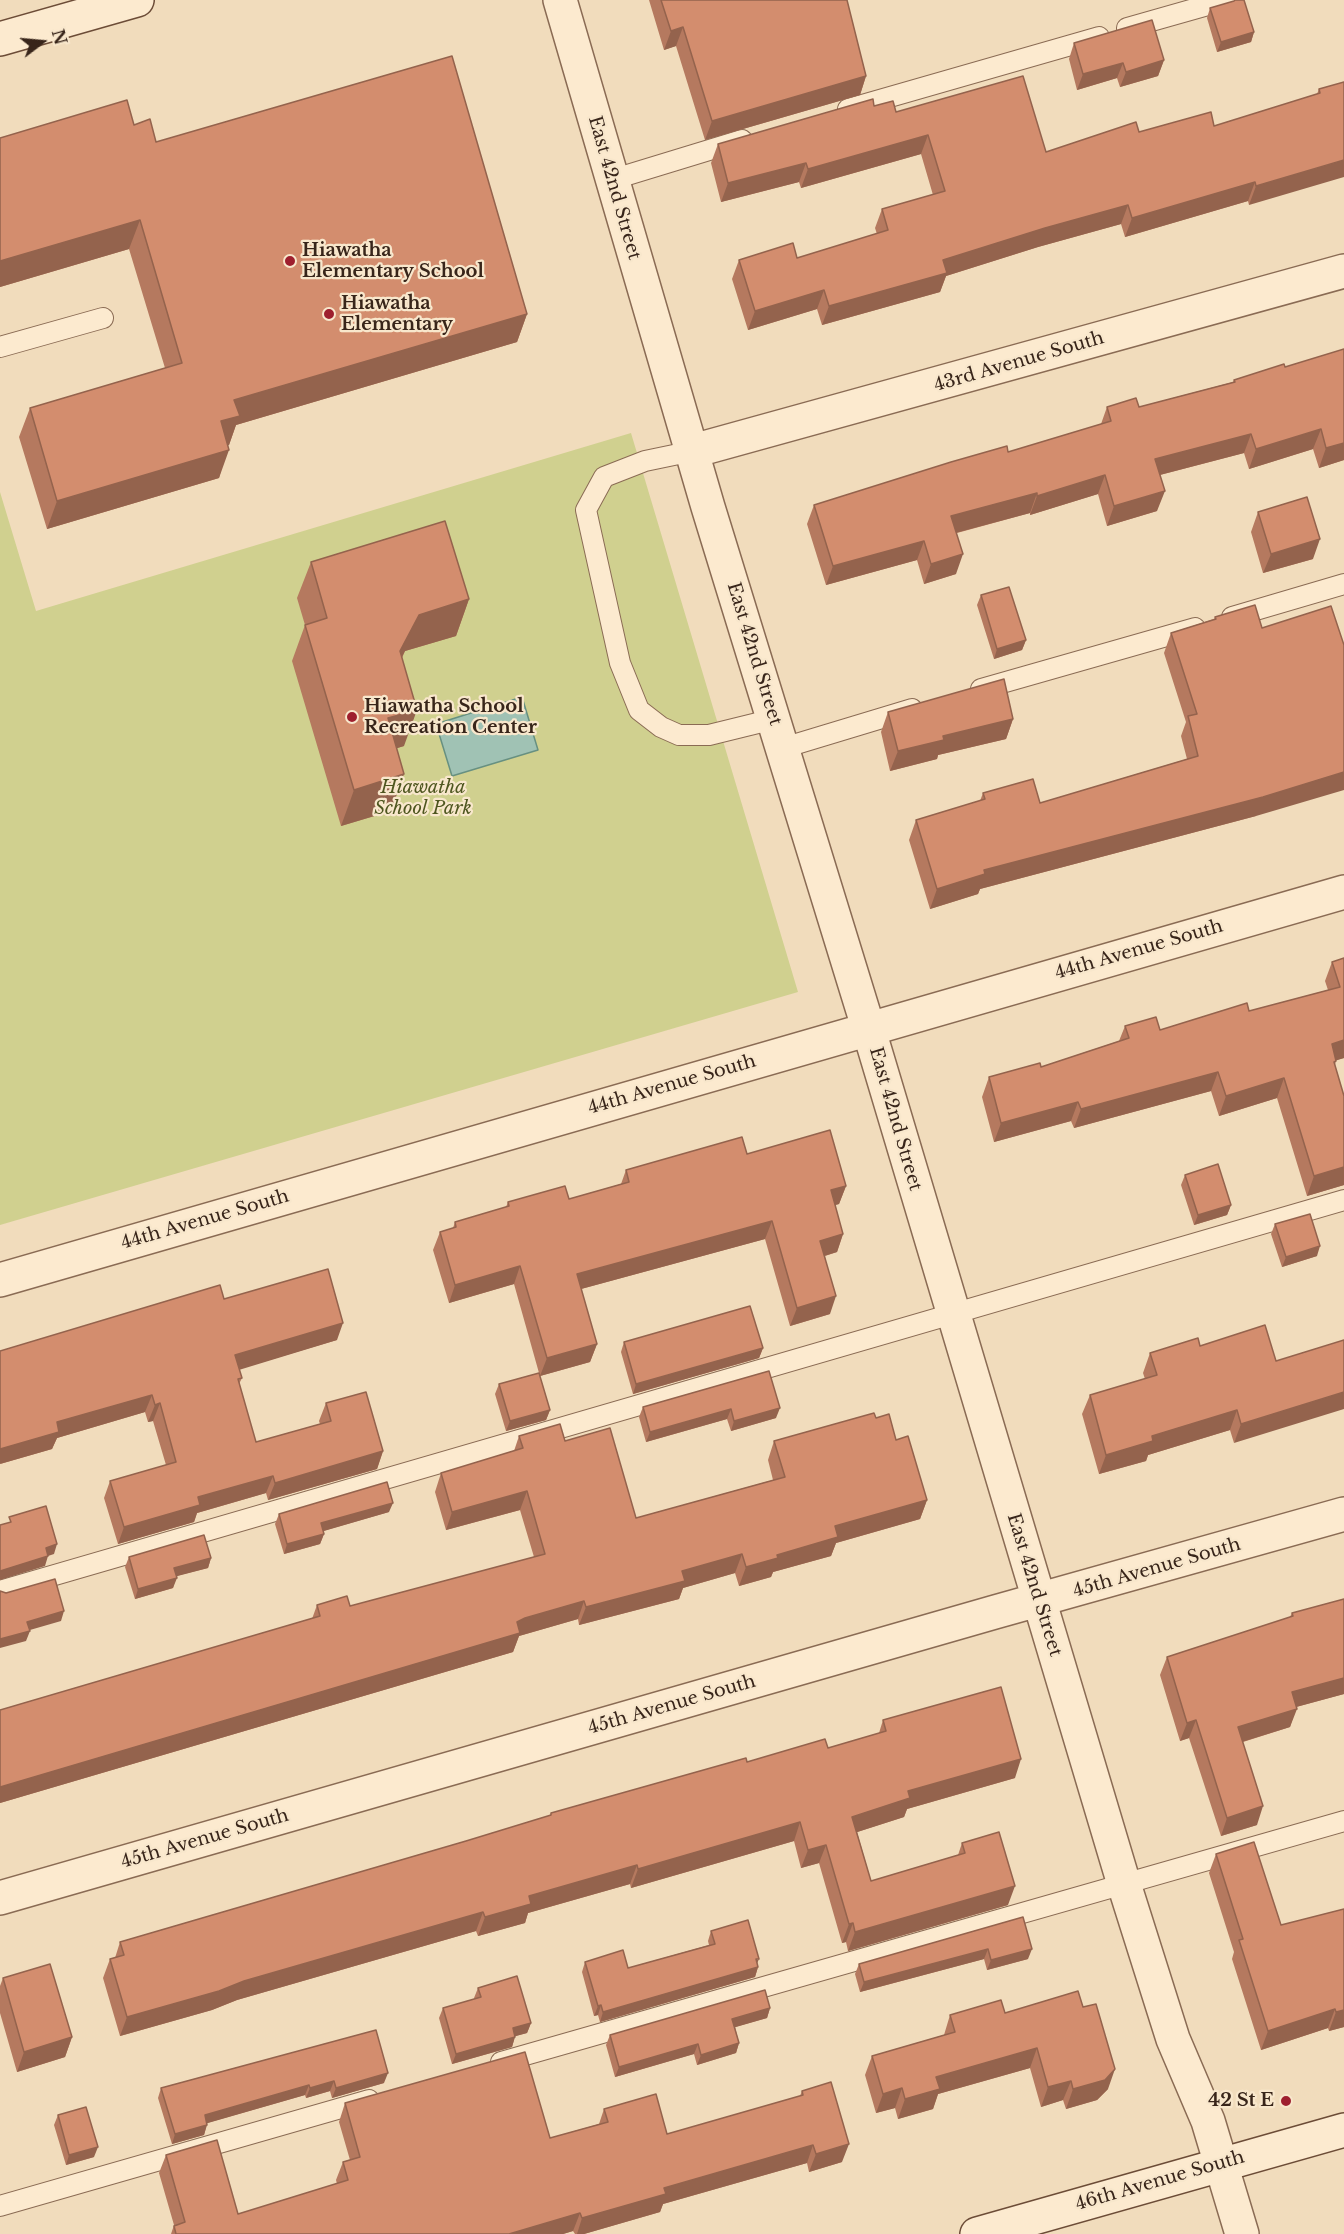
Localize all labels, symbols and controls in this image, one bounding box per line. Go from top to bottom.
north arrow [12,12,72,72]
text: N [48,27,71,47]
street label: East 42nd Street [583,114,645,262]
place label: Hiawatha Elementary School [302,240,484,282]
marker: Hiawatha Elementary School [283,254,297,268]
place label: Hiawatha Elementary [341,293,453,336]
marker: Hiawatha Elementary [322,307,336,321]
street label: 43rd Avenue South [932,327,1106,397]
street label: East 42nd Street [722,580,786,728]
place label: Hiawatha School Recreation Center [364,696,537,738]
marker: Hiawatha School Recreation Center [345,710,359,724]
park label: Hiawatha School Park [374,777,472,820]
street label: 44th Avenue South [1053,916,1225,984]
street label: East 42nd Street [864,1045,926,1193]
street label: 44th Avenue South [586,1051,758,1119]
street label: 44th Avenue South [119,1186,291,1254]
street label: East 42nd Street [1002,1511,1066,1659]
street label: 45th Avenue South [1071,1534,1243,1602]
street label: 45th Avenue South [586,1671,758,1739]
street label: 45th Avenue South [119,1805,291,1873]
place label: 42 St E [1208,2090,1274,2112]
marker: 42 St E [1279,2094,1293,2108]
street label: 46th Avenue South [1073,2147,1247,2215]

